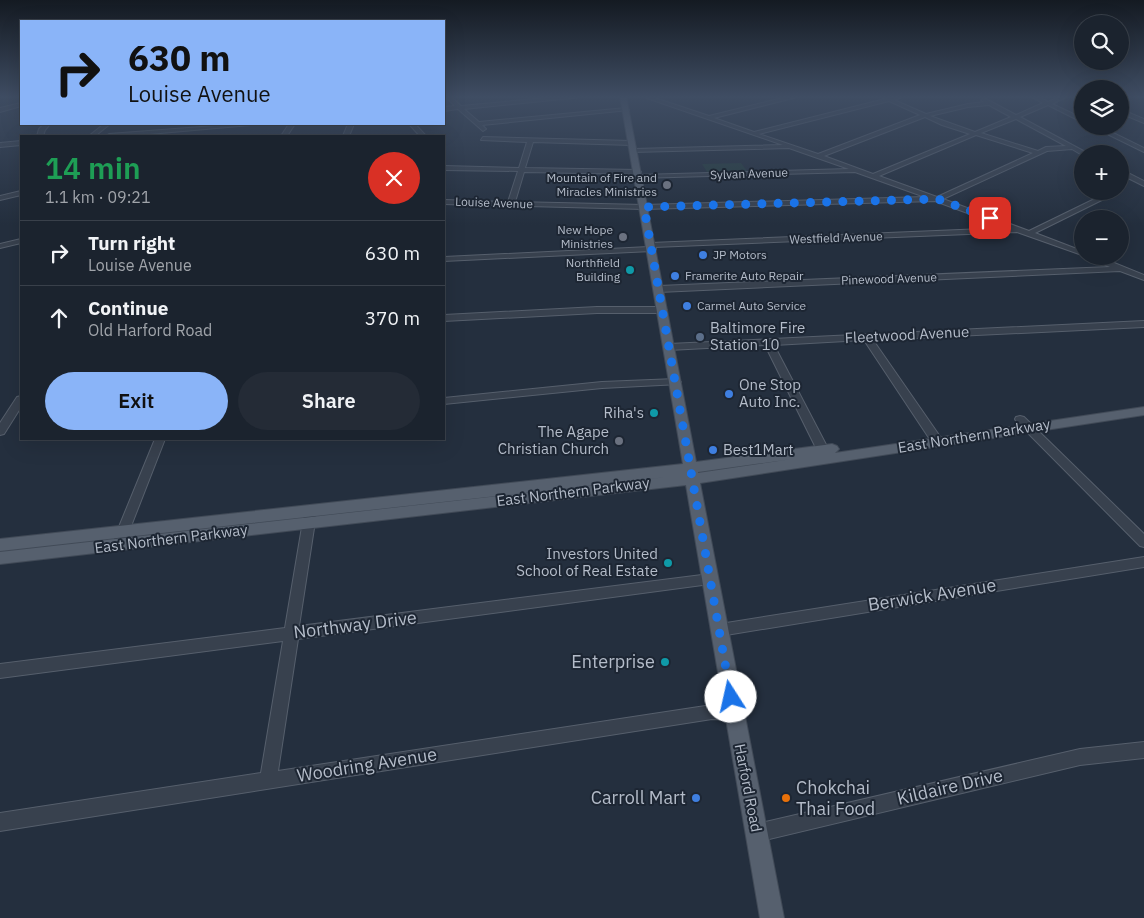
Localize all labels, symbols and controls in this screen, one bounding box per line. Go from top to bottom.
map controls [1074,15,1129,265]
button: search [1074,15,1129,70]
text: 630 m [128,35,231,81]
icon: right [45,40,110,105]
text: Louise Avenue [128,79,271,108]
button: layers [1074,80,1129,135]
button: + [1074,145,1129,200]
text: 14 min [45,148,141,187]
button: close [368,152,420,204]
street label: Sylvan Avenue [710,165,789,182]
place label: Mountain of Fire and Miracles Ministries [547,170,657,199]
marker: Mountain of Fire and Miracles Ministries [661,179,673,191]
text: 1.1 km · 09:21 [45,187,151,207]
street label: Louise Avenue [455,194,534,211]
pin [969,197,1011,239]
icon: arrive [976,204,1004,232]
button: − [1074,210,1129,265]
place label: New Hope Ministries [557,222,613,251]
street label: Westfield Avenue [789,228,883,247]
text: Turn right [88,231,175,255]
marker: New Hope Ministries [617,231,629,243]
icon: right [45,239,73,267]
text: 630 m [365,241,420,265]
place label: JP Motors [713,247,767,262]
marker: JP Motors [697,249,709,261]
text: Louise Avenue [88,255,192,275]
place label: Northfield Building [566,255,621,284]
marker: Northfield Building [624,264,636,276]
place label: Framerite Auto Repair [685,268,804,283]
street label: Pinewood Avenue [841,269,938,288]
marker: Framerite Auto Repair [669,270,681,282]
text: Continue [88,296,168,320]
place label: Carmel Auto Service [697,298,807,313]
marker: Carmel Auto Service [681,300,693,312]
icon: ahead [45,304,73,332]
text: 370 m [365,306,420,330]
place label: Baltimore Fire Station 10 [710,318,805,354]
text: Old Harford Road [88,320,212,340]
street label: Fleetwood Avenue [844,322,970,347]
marker: Baltimore Fire Station 10 [694,331,706,343]
button: Exit [45,372,228,430]
button: Share [238,372,420,430]
place label: One Stop Auto Inc. [739,375,801,411]
marker: One Stop Auto Inc. [723,388,735,400]
place label: Riha's [603,403,644,422]
marker: Riha's [648,407,660,419]
street label: East Northern Parkway [896,414,1052,457]
place label: The Agape Christian Church [498,422,609,458]
marker: The Agape Christian Church [613,435,625,447]
place label: Best1Mart [723,440,794,459]
marker: Best1Mart [707,444,719,456]
street label: East Northern Parkway [495,473,651,510]
street label: East Northern Parkway [93,520,249,557]
place label: Investors United School of Real Estate [516,544,658,580]
marker: Investors United School of Real Estate [662,557,674,569]
street label: Berwick Avenue [866,573,998,616]
street label: Northway Drive [292,606,418,643]
place label: Enterprise [571,650,655,673]
marker: Enterprise [659,656,671,668]
position arrow [704,670,756,722]
street label: Woodring Avenue [295,742,439,787]
street label: Harford Road [731,742,766,834]
street label: Kildaire Drive [895,763,1005,810]
place label: Chokchai Thai Food [796,776,875,820]
place label: Carroll Mart [591,786,686,809]
marker: Carroll Mart [690,792,702,804]
marker: Chokchai Thai Food [780,792,792,804]

